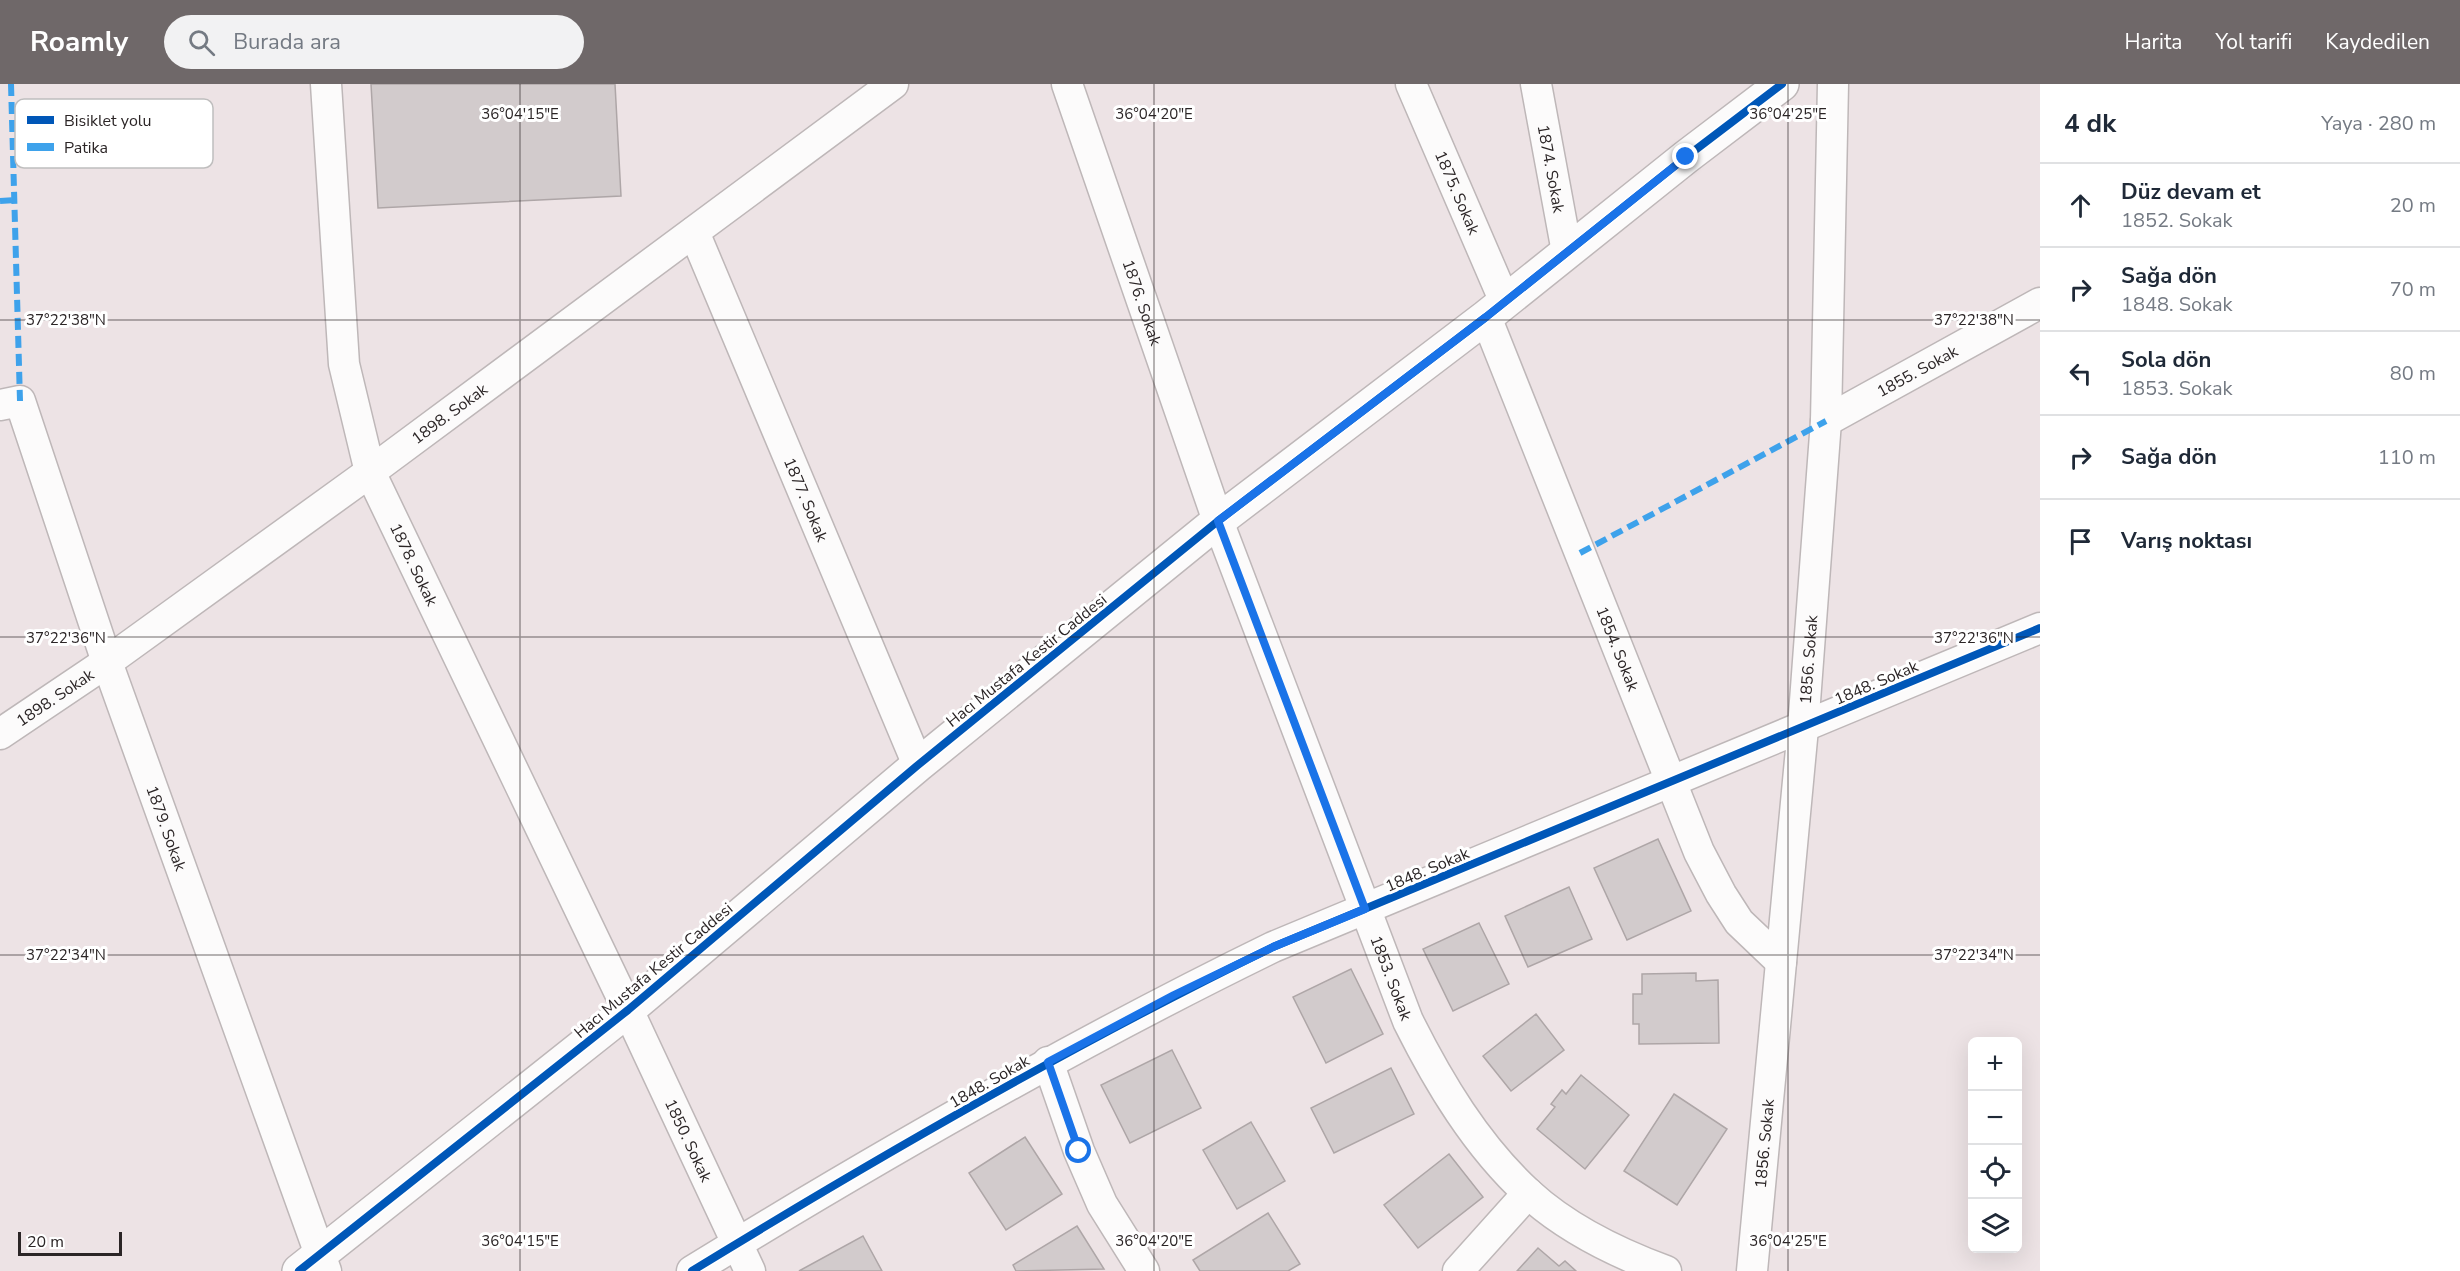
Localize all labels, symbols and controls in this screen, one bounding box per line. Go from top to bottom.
search box [164,15,584,69]
text: Roamly [30,23,128,61]
icon: search [185,26,218,59]
text: Burada ara [233,27,341,57]
text: Harita [2124,28,2182,56]
text: Yol tarifi [2215,28,2292,56]
text: Kaydedilen [2325,28,2430,56]
legend [15,99,213,168]
text: 36°04'15"E [481,104,559,124]
text: 36°04'20"E [1115,104,1193,124]
text: 36°04'25"E [1749,104,1827,124]
text: 4 dk [2064,106,2116,141]
text: Bisiklet yolu [64,110,152,132]
text: Yaya · 280 m [2321,110,2436,137]
street label: 1874. Sokak [1532,123,1570,216]
text: Patika [64,137,108,159]
route end [1672,143,1698,169]
street label: 1875. Sokak [1429,147,1485,239]
text: Düz devam et [2121,177,2261,207]
icon: ahead [2064,189,2097,222]
text: 20 m [2390,192,2436,219]
text: 1852. Sokak [2121,207,2233,234]
street label: 1876. Sokak [1117,257,1167,349]
text: Sağa dön [2121,261,2217,291]
icon: right [2064,273,2097,306]
text: 70 m [2390,276,2436,303]
text: 1848. Sokak [2121,291,2233,318]
text: 37°22'38"N [26,310,106,330]
text: 37°22'38"N [1934,310,2014,330]
street label: 1855. Sokak [1873,340,1963,403]
text: Sola dön [2121,345,2211,375]
icon: left [2064,357,2097,390]
text: 80 m [2390,360,2436,387]
text: 1853. Sokak [2121,375,2233,402]
street label: 1898. Sokak [407,378,493,450]
icon: right [2064,441,2097,474]
text: Sağa dön [2121,442,2217,472]
text: 110 m [2378,444,2436,471]
street label: 1877. Sokak [778,454,833,546]
street label: 1878. Sokak [384,520,443,611]
icon: arrive [2064,525,2097,558]
text: Varış noktası [2121,526,2252,556]
street label: Hacı Mustafa Kestir Caddesi [942,589,1112,732]
street label: 1854. Sokak [1590,603,1644,696]
street label: 1856. Sokak [1795,613,1824,705]
text: 37°22'36"N [26,628,106,648]
text: 37°22'36"N [1934,628,2014,648]
street label: 1848. Sokak [1831,655,1923,710]
street label: 1898. Sokak [12,663,99,732]
street label: 1879. Sokak [140,783,192,875]
street label: 1848. Sokak [1382,842,1474,897]
street label: Hacı Mustafa Kestir Caddesi [570,898,738,1044]
street label: 1853. Sokak [1364,932,1417,1025]
text: 37°22'34"N [26,945,106,965]
text: 37°22'34"N [1934,945,2014,965]
map controls [1968,1037,2022,1253]
button: + [1968,1037,2022,1091]
street label: 1848. Sokak [945,1050,1035,1114]
button: − [1968,1091,2022,1145]
street label: 1850. Sokak [659,1095,717,1187]
street label: 1856. Sokak [1750,1097,1780,1189]
route start [1065,1137,1091,1163]
button: locate [1968,1145,2022,1199]
button: layers [1968,1199,2022,1253]
scale bar [18,1229,122,1256]
text: 20 m [27,1231,64,1253]
text: 36°04'15"E [481,1231,559,1251]
text: 36°04'20"E [1115,1231,1193,1251]
text: 36°04'25"E [1749,1231,1827,1251]

